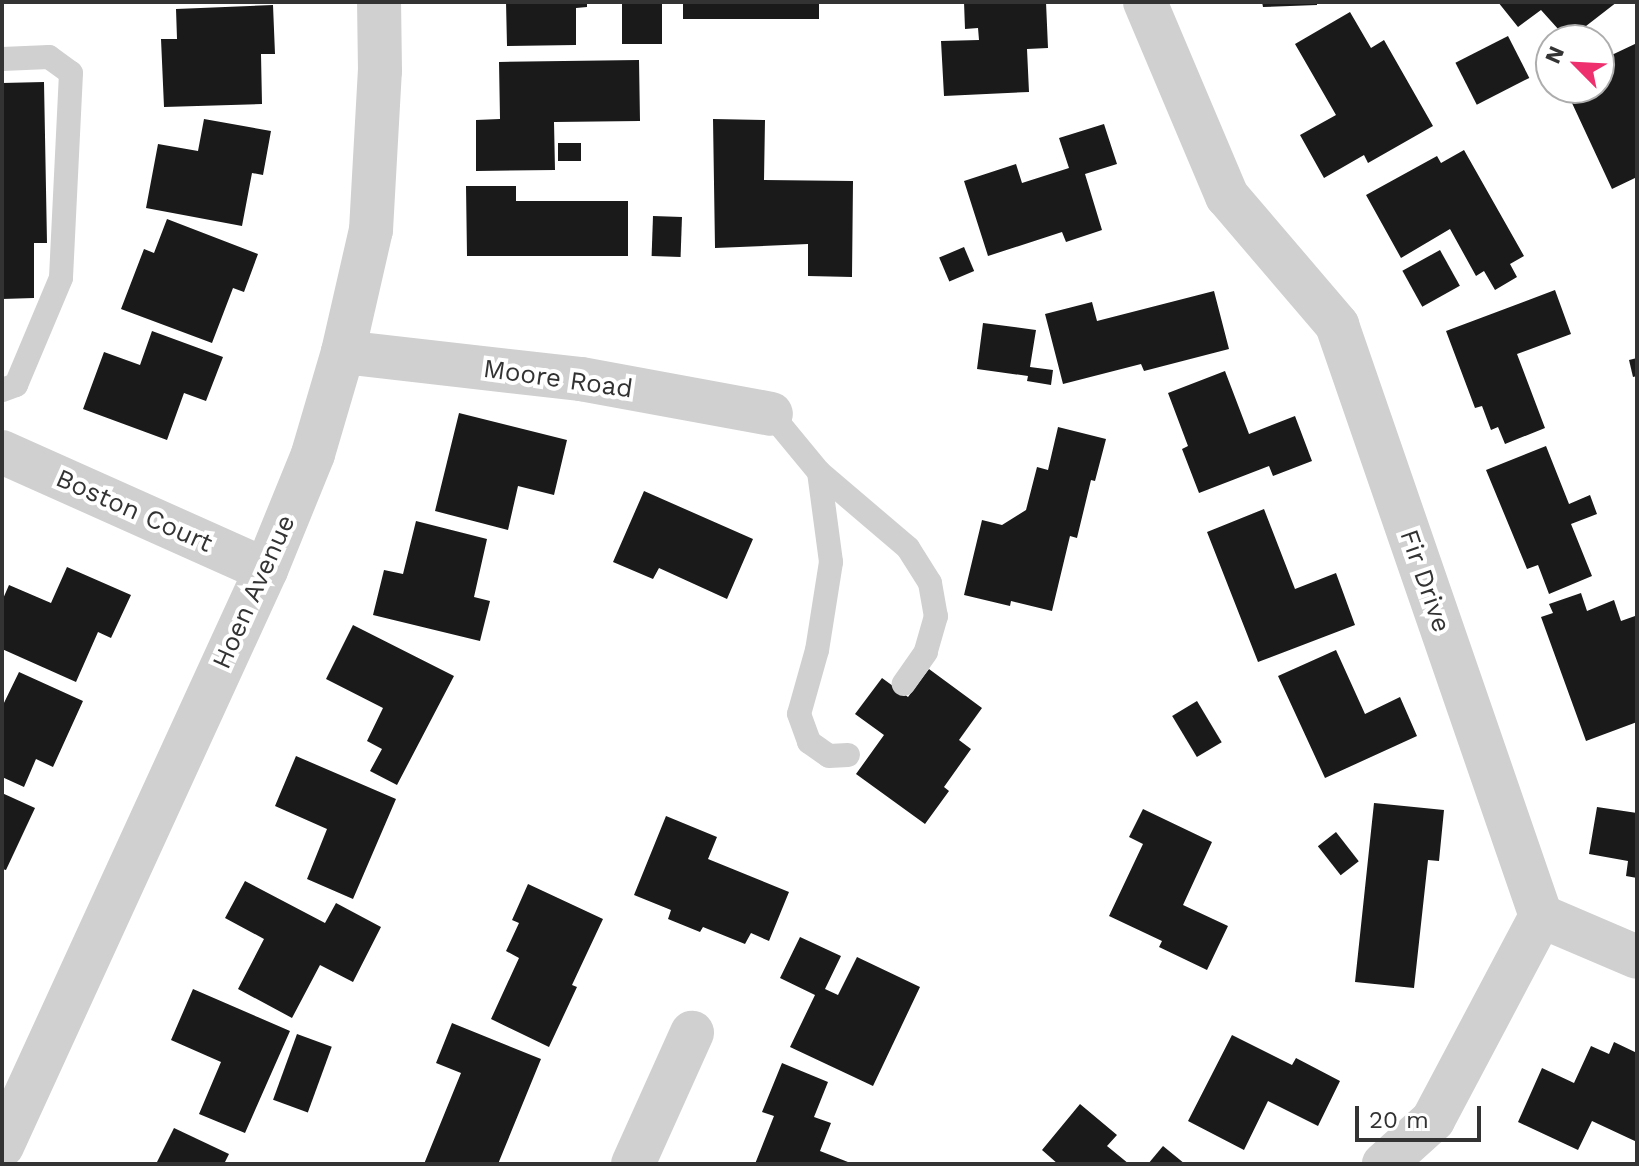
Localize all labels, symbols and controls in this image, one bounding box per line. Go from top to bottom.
north arrow [1535,24,1615,104]
text: N [1540,42,1569,67]
street label: Moore Road [481,353,635,405]
street label: Boston Court [51,463,217,559]
street label: Hoen Avenue [206,510,302,674]
street label: Fir Drive [1393,525,1457,637]
scale bar [1359,1090,1485,1140]
text: 20 m [1369,1106,1429,1134]

